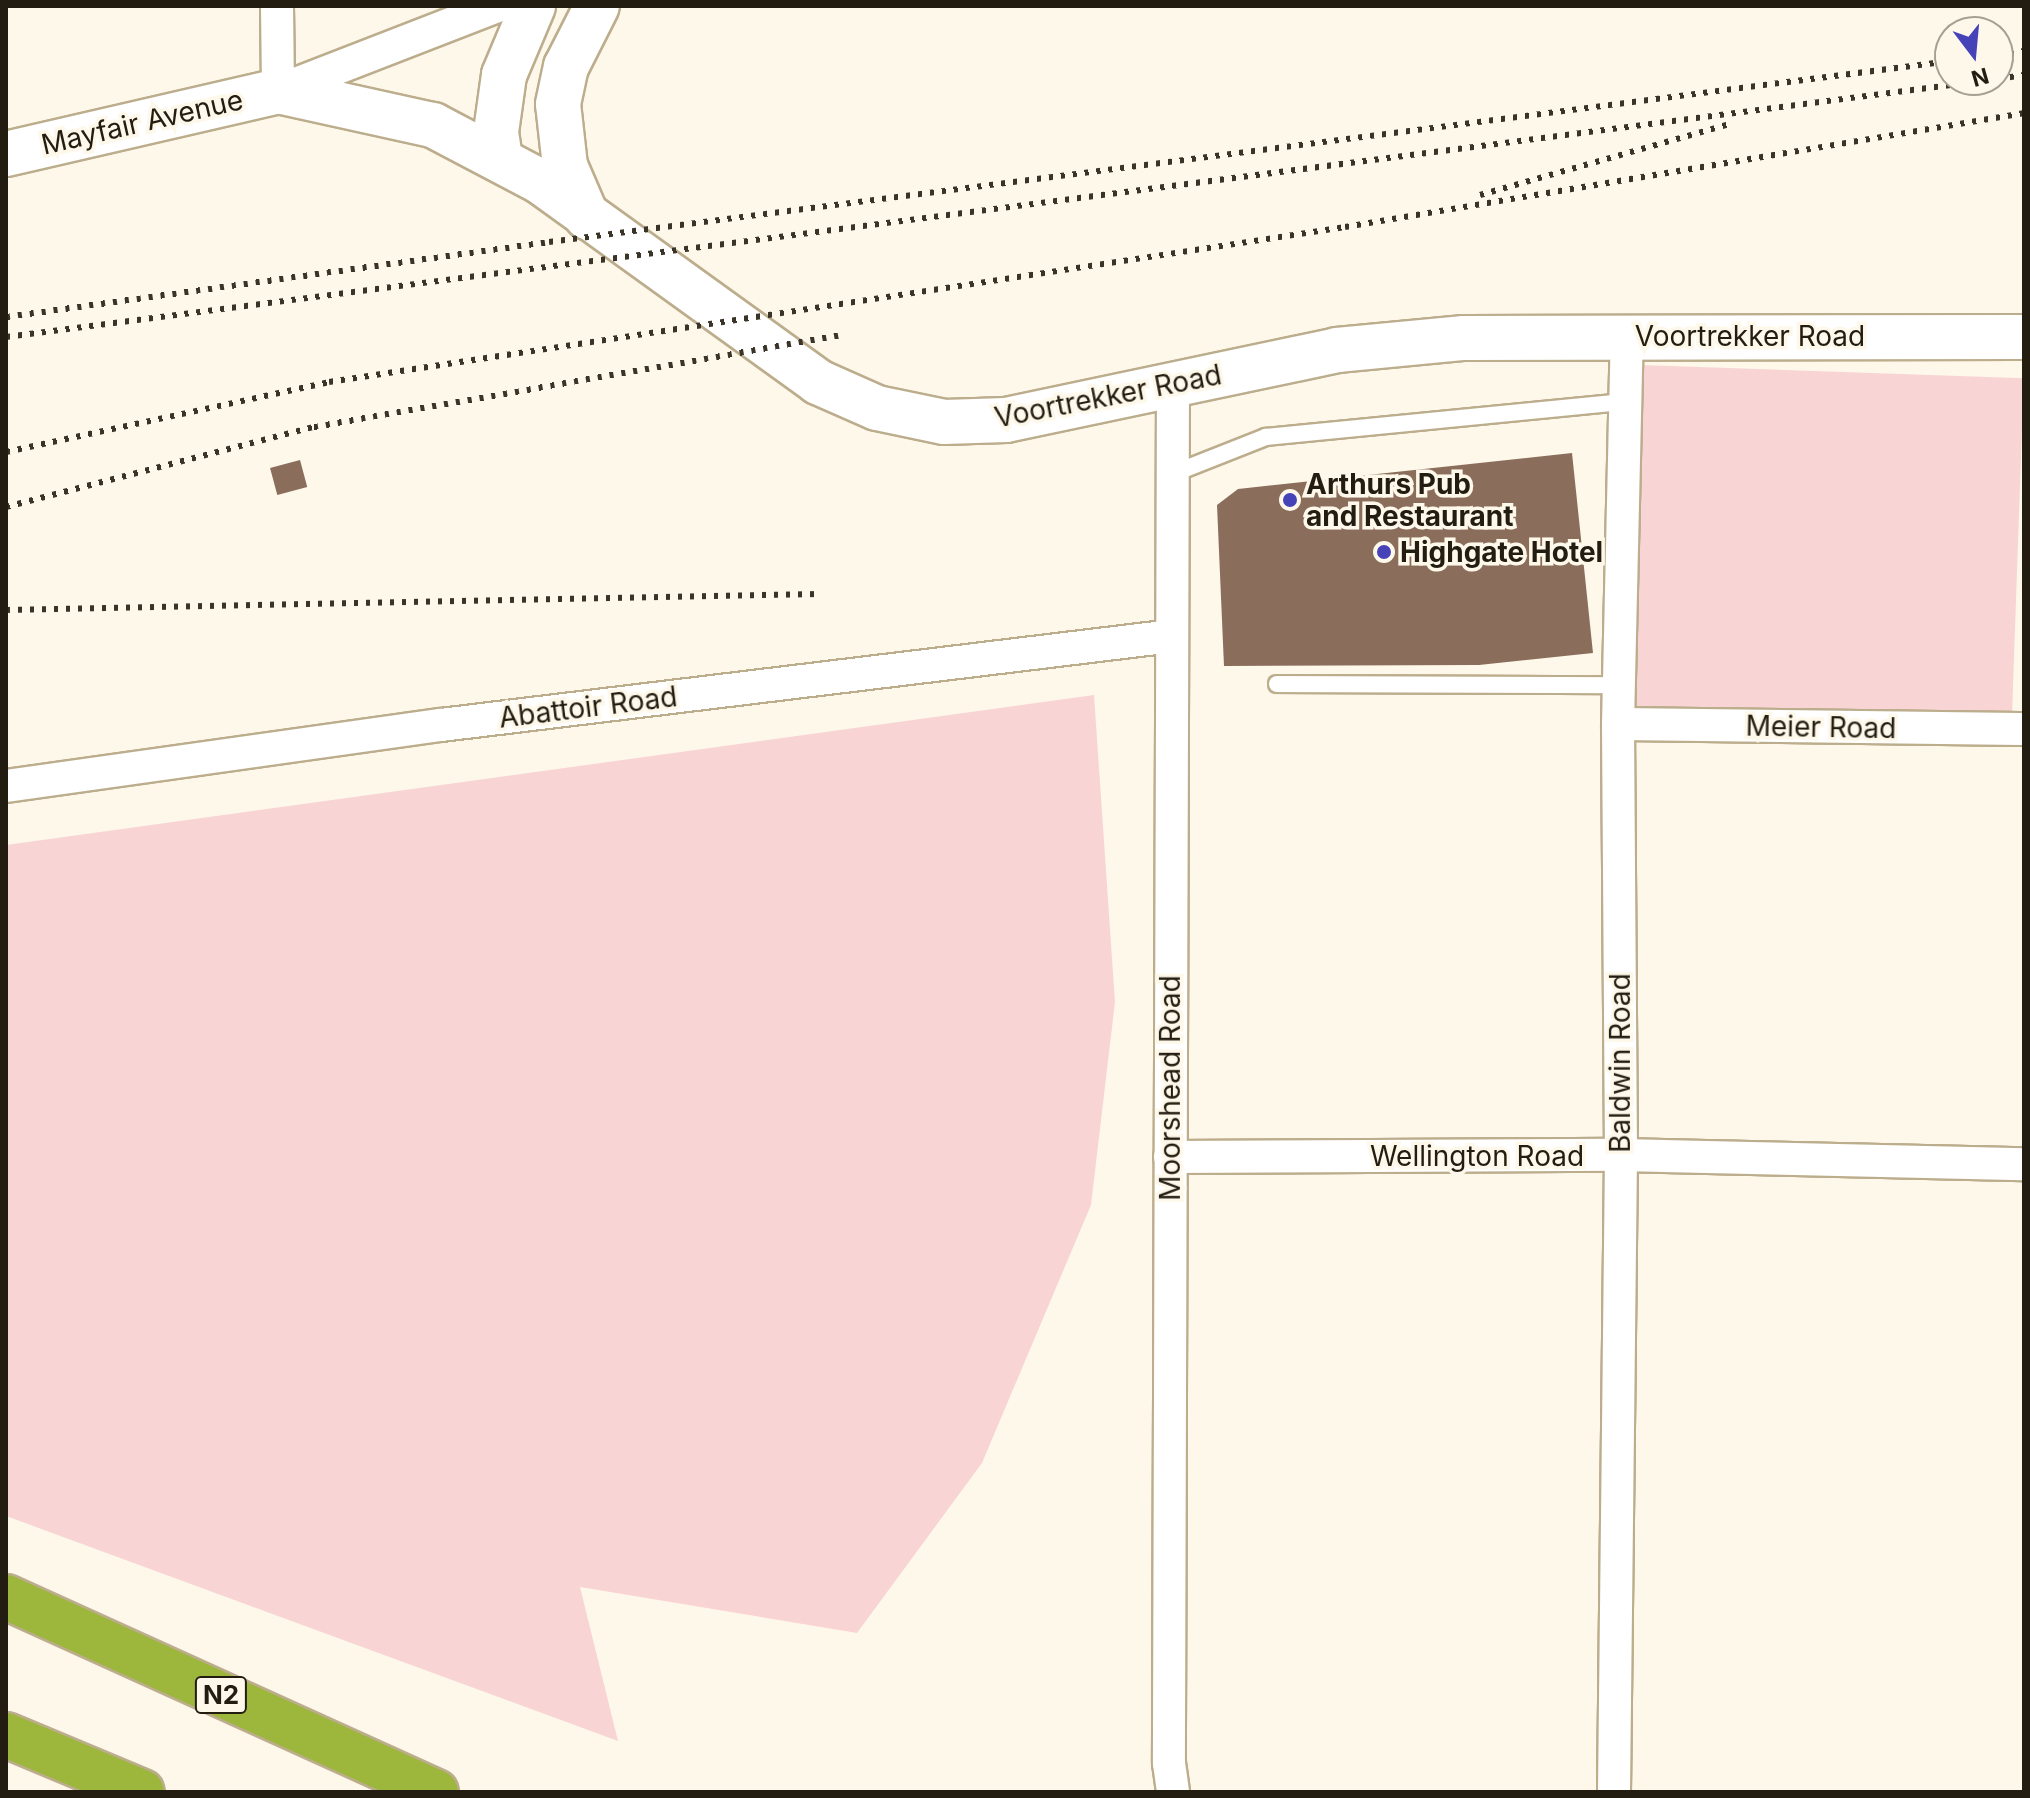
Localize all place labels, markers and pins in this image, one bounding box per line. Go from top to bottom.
place label: Arthurs Pub and Restaurant [1306,467,1513,533]
marker: Arthurs Pub and Restaurant [1281,491,1299,509]
place label: Highgate Hotel [1400,535,1603,569]
marker: Highgate Hotel [1375,543,1393,561]

